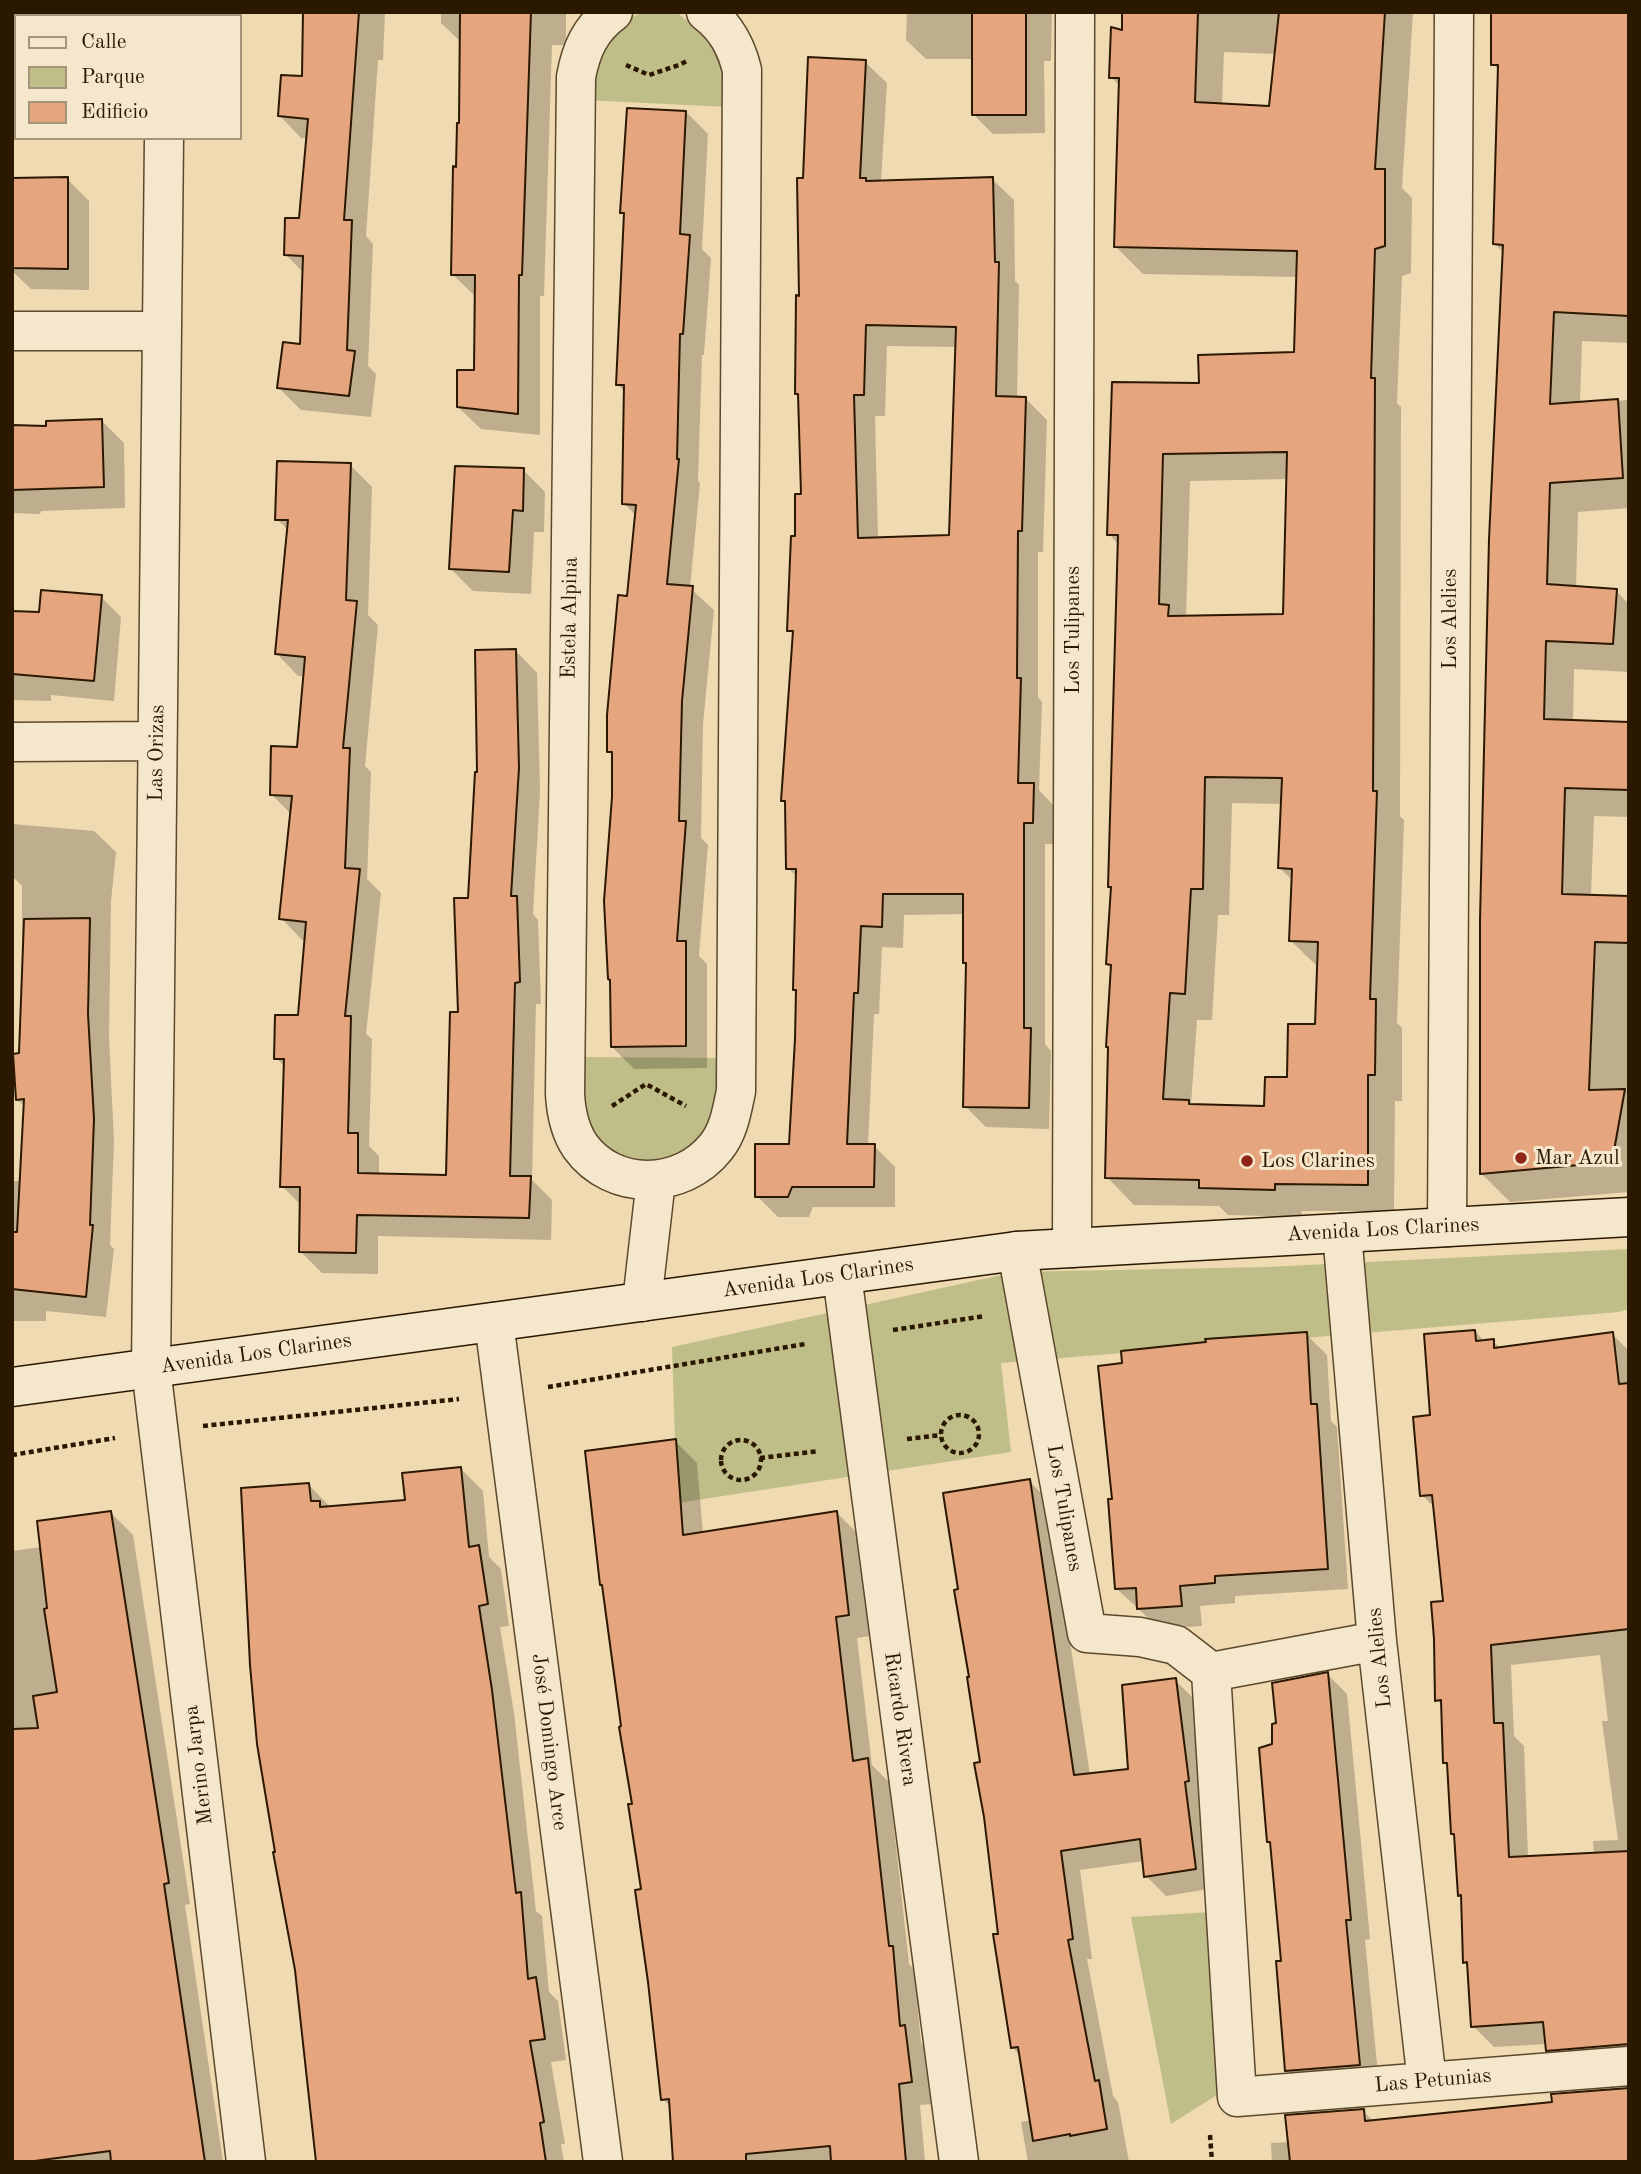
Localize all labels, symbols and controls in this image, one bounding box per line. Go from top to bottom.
legend [14,14,242,140]
text: Calle [81,32,126,53]
text: Parque [81,67,145,88]
text: Edificio [81,102,149,123]
street label: Estela Alpina [556,557,584,679]
street label: Los Tulipanes [1060,566,1086,694]
street label: Los Alelies [1437,569,1463,669]
street label: Las Orizas [144,704,170,802]
place label: Mar Azul [1535,1145,1620,1171]
place label: Los Clarines [1261,1148,1375,1174]
marker: Mar Azul [1513,1150,1529,1166]
marker: Los Clarines [1239,1153,1255,1169]
street label: Avenida Los Clarines [1286,1212,1480,1248]
street label: Avenida Los Clarines [721,1252,915,1304]
street label: Avenida Los Clarines [159,1328,353,1380]
street label: Los Tulipanes [1040,1443,1088,1573]
street label: Los Alelies [1362,1606,1398,1710]
street label: Ricardo Rivera [878,1650,922,1788]
street label: José Domingo Arce [526,1652,572,1832]
street label: Merino Jarpa [179,1704,219,1826]
street label: Las Petunias [1373,2063,1493,2099]

